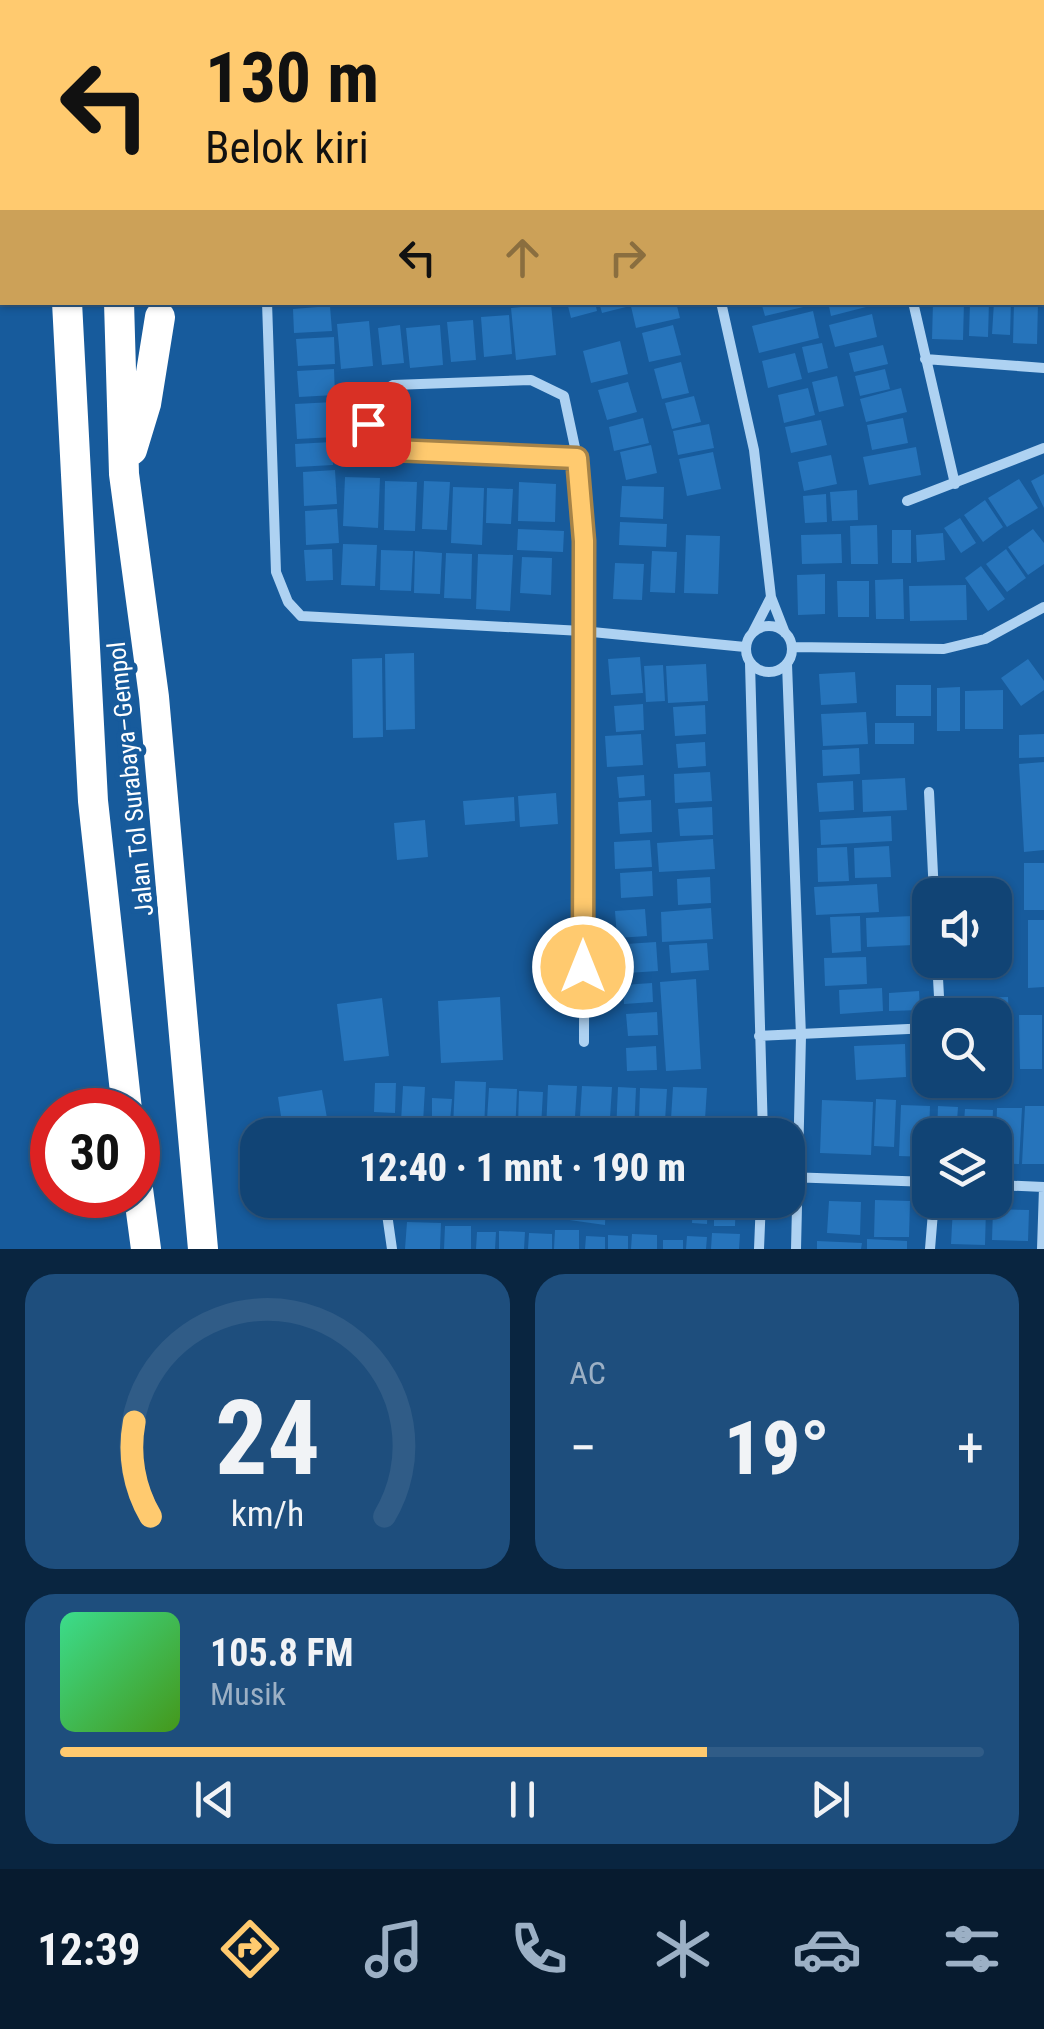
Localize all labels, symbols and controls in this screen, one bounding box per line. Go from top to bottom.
text: 130 m [205,37,379,119]
icon: left [40,40,170,170]
text: Belok kiri [205,121,369,174]
icon: left [390,230,445,285]
icon: ahead [495,230,550,285]
icon: right [600,230,655,285]
pin [326,382,411,467]
icon: arrive [341,397,396,452]
street label: Jalan Tol Surabaya–Gempol [102,640,159,918]
map controls [912,878,1012,1218]
button: sound [912,878,1012,978]
position arrow [531,915,635,1019]
button: search [912,998,1012,1098]
speed limit sign: 30 [30,1088,160,1218]
button: layers [912,1118,1012,1218]
text: 12:40 · 1 mnt · 190 m [359,1146,686,1190]
text: AC [570,1354,606,1392]
text: 24 [215,1378,320,1499]
text: 19° [724,1404,830,1492]
text: − [570,1416,597,1480]
text: + [957,1416,984,1480]
text: km/h [230,1493,304,1535]
text: 105.8 FM [210,1631,354,1675]
text: Musik [210,1675,286,1713]
icon: previous [187,1772,242,1827]
icon: pause [495,1772,550,1827]
icon: next [803,1772,858,1827]
icon: directions [215,1914,285,1984]
icon: music [359,1914,429,1984]
icon: phone [504,1914,574,1984]
icon: climate [648,1914,718,1984]
icon: car [792,1914,862,1984]
icon: filters [937,1914,1007,1984]
text: 12:39 [37,1923,140,1976]

